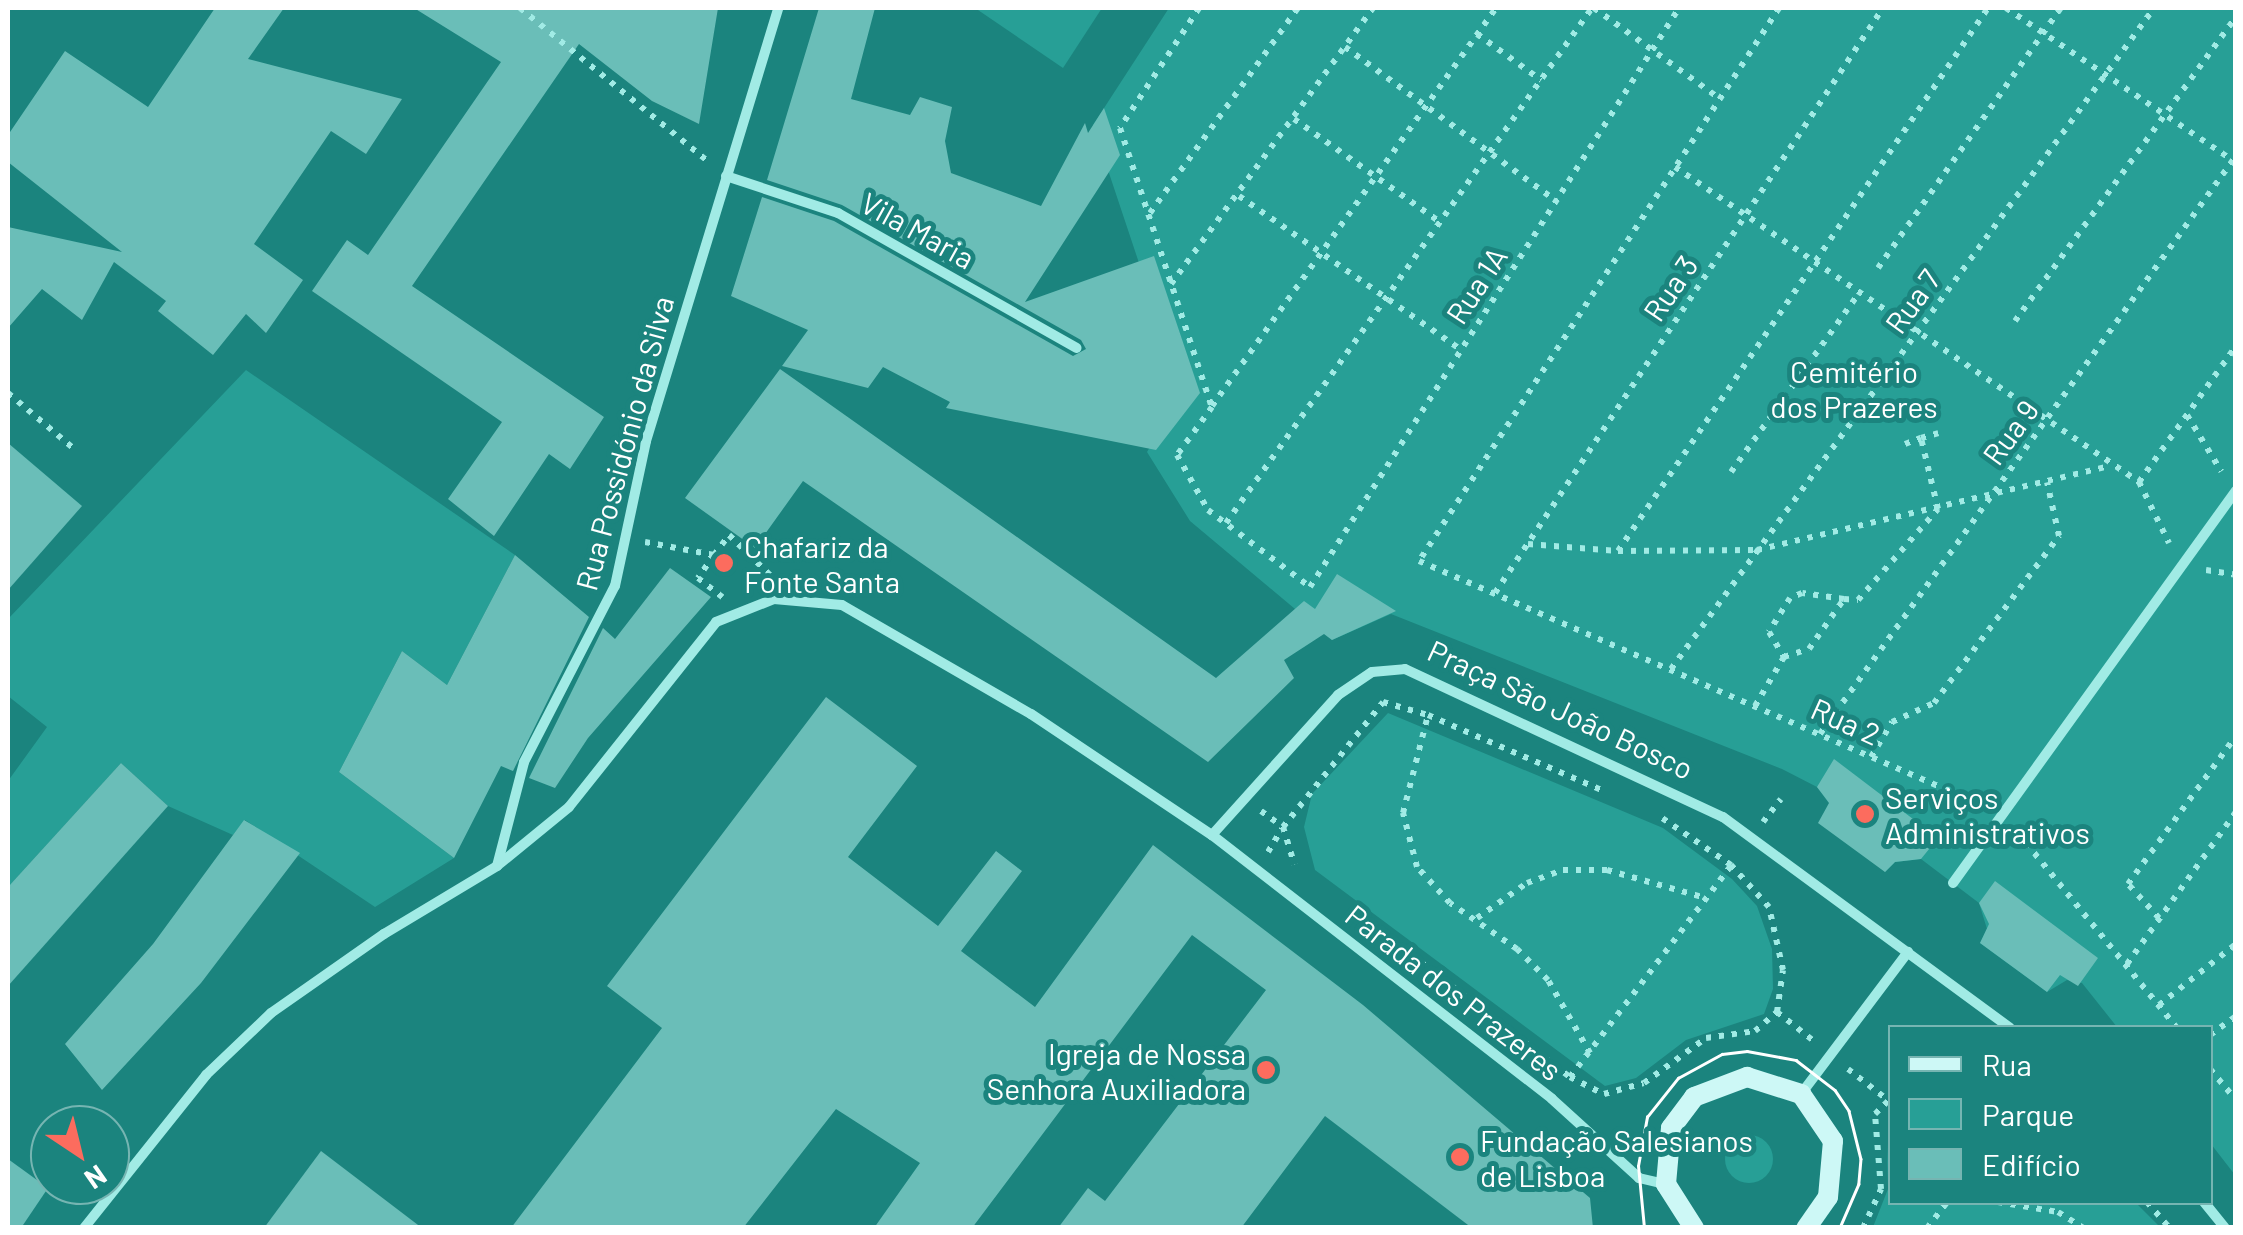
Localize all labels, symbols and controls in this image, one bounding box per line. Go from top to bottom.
street label: Vila Maria [855,184,981,276]
street label: Rua 1A [1438,240,1514,330]
street label: Rua 3 [1635,248,1705,328]
street label: Rua 7 [1877,262,1947,340]
street label: Rua Possidónio da Silva [567,292,681,594]
park label: Cemitério dos Prazeres [1770,353,1938,424]
street label: Rua 9 [1974,393,2046,471]
place label: Chafariz da Fonte Santa [744,528,900,598]
marker: Chafariz da Fonte Santa [713,552,735,574]
street label: Praça São João Bosco [1423,632,1699,786]
street label: Rua 2 [1806,690,1886,752]
place label: Serviços Administrativos [1885,779,2090,850]
marker: Serviços Administrativos [1854,803,1876,825]
street label: Parada dos Prazeres [1339,896,1569,1088]
legend [1888,1025,2213,1205]
place label: Igreja de Nossa Senhora Auxiliadora [987,1035,1246,1106]
text: Rua [1982,1046,2032,1082]
marker: Igreja de Nossa Senhora Auxiliadora [1255,1059,1277,1081]
text: Parque [1982,1096,2074,1132]
north arrow [30,1105,130,1205]
place label: Fundação Salesianos de Lisboa [1480,1122,1753,1192]
marker: Fundação Salesianos de Lisboa [1449,1146,1471,1168]
text: Edifício [1982,1146,2081,1182]
text: N [79,1159,113,1197]

